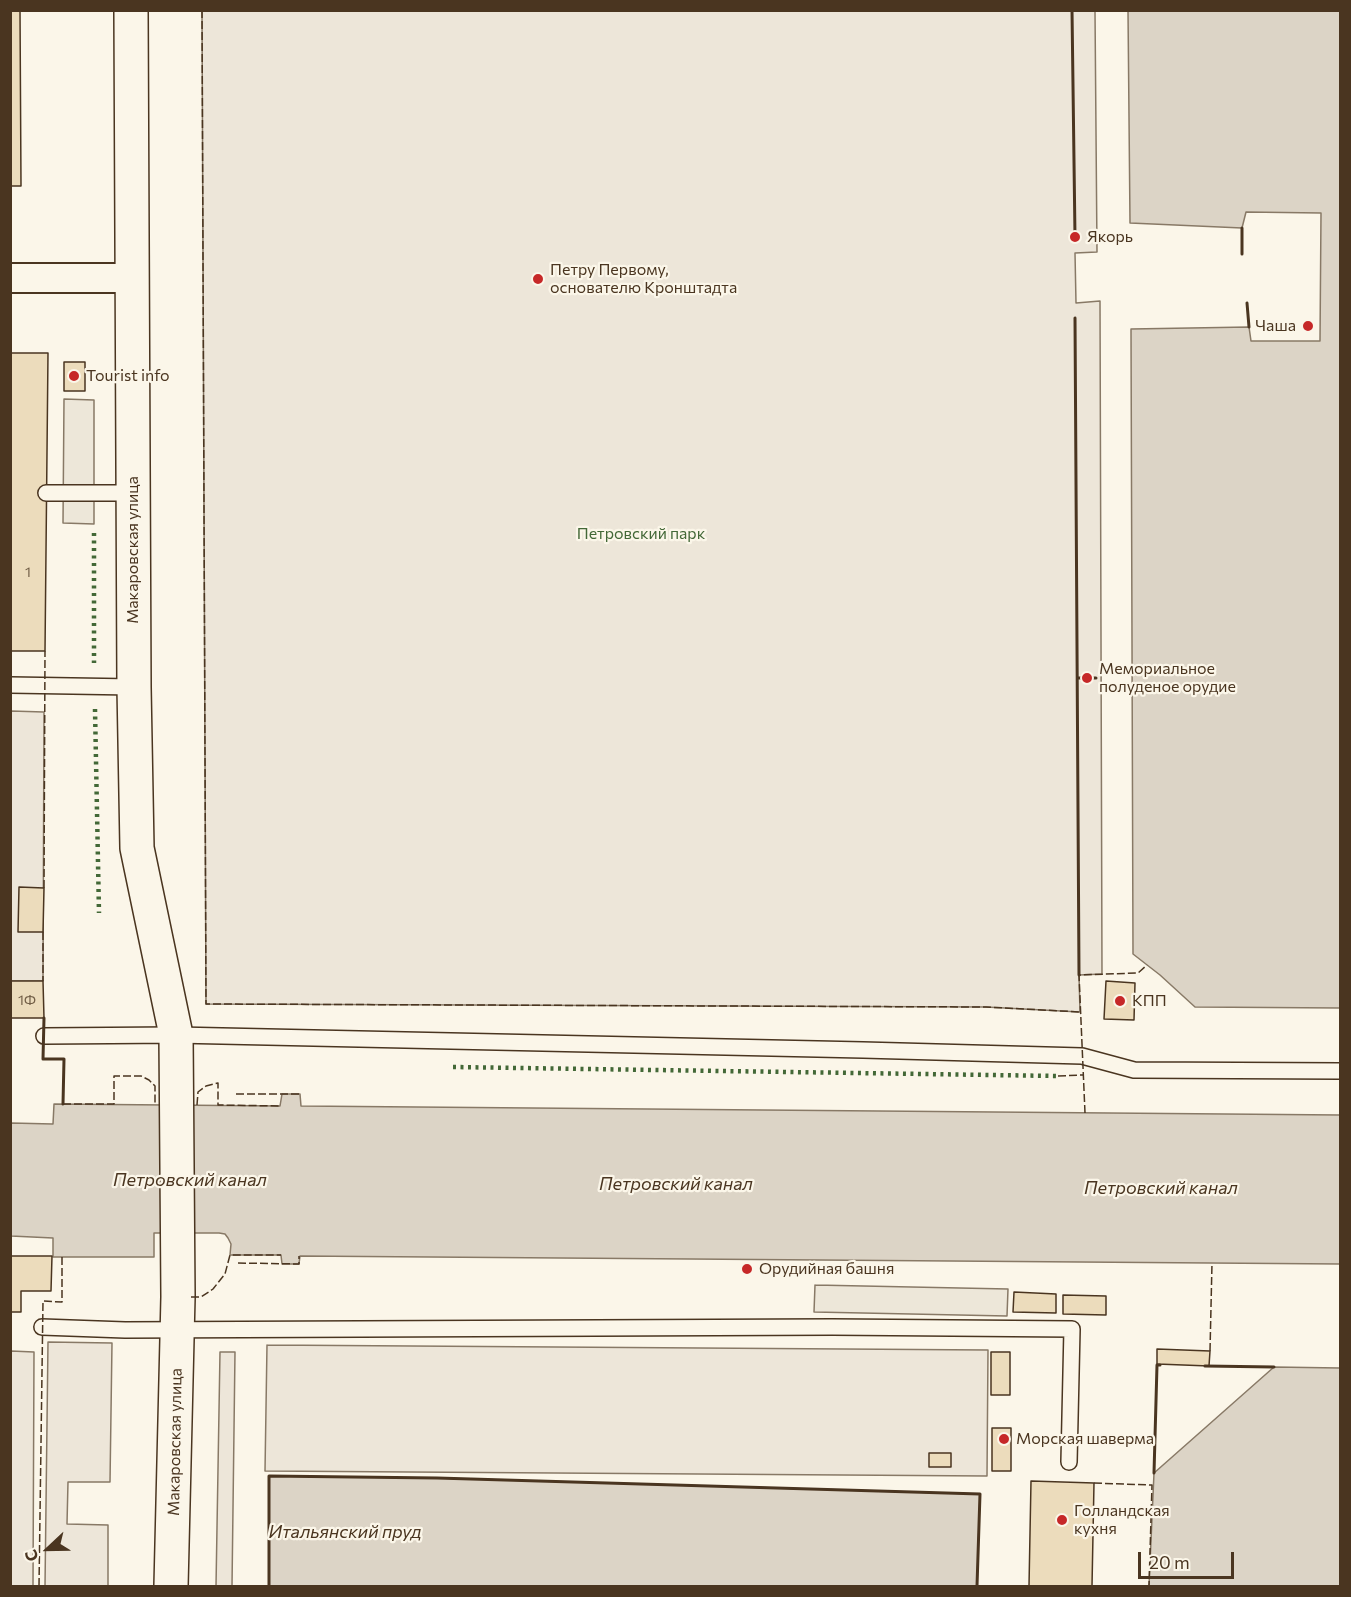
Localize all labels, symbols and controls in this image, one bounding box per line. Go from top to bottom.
place label: Якорь [1087,227,1133,247]
marker: Якорь [1068,230,1082,244]
place label: Петру Первому, основателю Кронштадта [550,260,737,298]
marker: Петру Первому, основателю Кронштадта [531,272,545,286]
place label: Чаша [1255,316,1296,336]
marker: Чаша [1301,319,1315,333]
place label: Tourist info [86,366,170,386]
marker: Tourist info [67,369,81,383]
street label: Макаровская улица [123,476,143,624]
park label: Петровский парк [577,524,705,544]
house number: 1 [25,564,31,580]
place label: Мемориальное полуденое орудие [1099,659,1236,697]
marker: Мемориальное полуденое орудие [1080,671,1094,685]
place label: КПП [1132,991,1167,1011]
house number: 1Ф [18,992,36,1008]
marker: КПП [1113,994,1127,1008]
water label: Петровский канал [113,1169,267,1191]
water label: Петровский канал [599,1173,753,1195]
water label: Петровский канал [1084,1177,1238,1199]
place label: Орудийная башня [759,1259,894,1279]
marker: Орудийная башня [740,1262,754,1276]
street label: Макаровская улица [164,1368,186,1516]
place label: Морская шаверма [1016,1429,1154,1449]
marker: Морская шаверма [997,1432,1011,1446]
place label: Голландская кухня [1074,1501,1170,1539]
marker: Голландская кухня [1055,1513,1069,1527]
north arrow [18,1519,78,1579]
water label: Итальянский пруд [269,1521,421,1543]
scale bar [1141,1540,1237,1578]
text: С [20,1547,42,1565]
text: 20 m [1149,1551,1190,1573]

